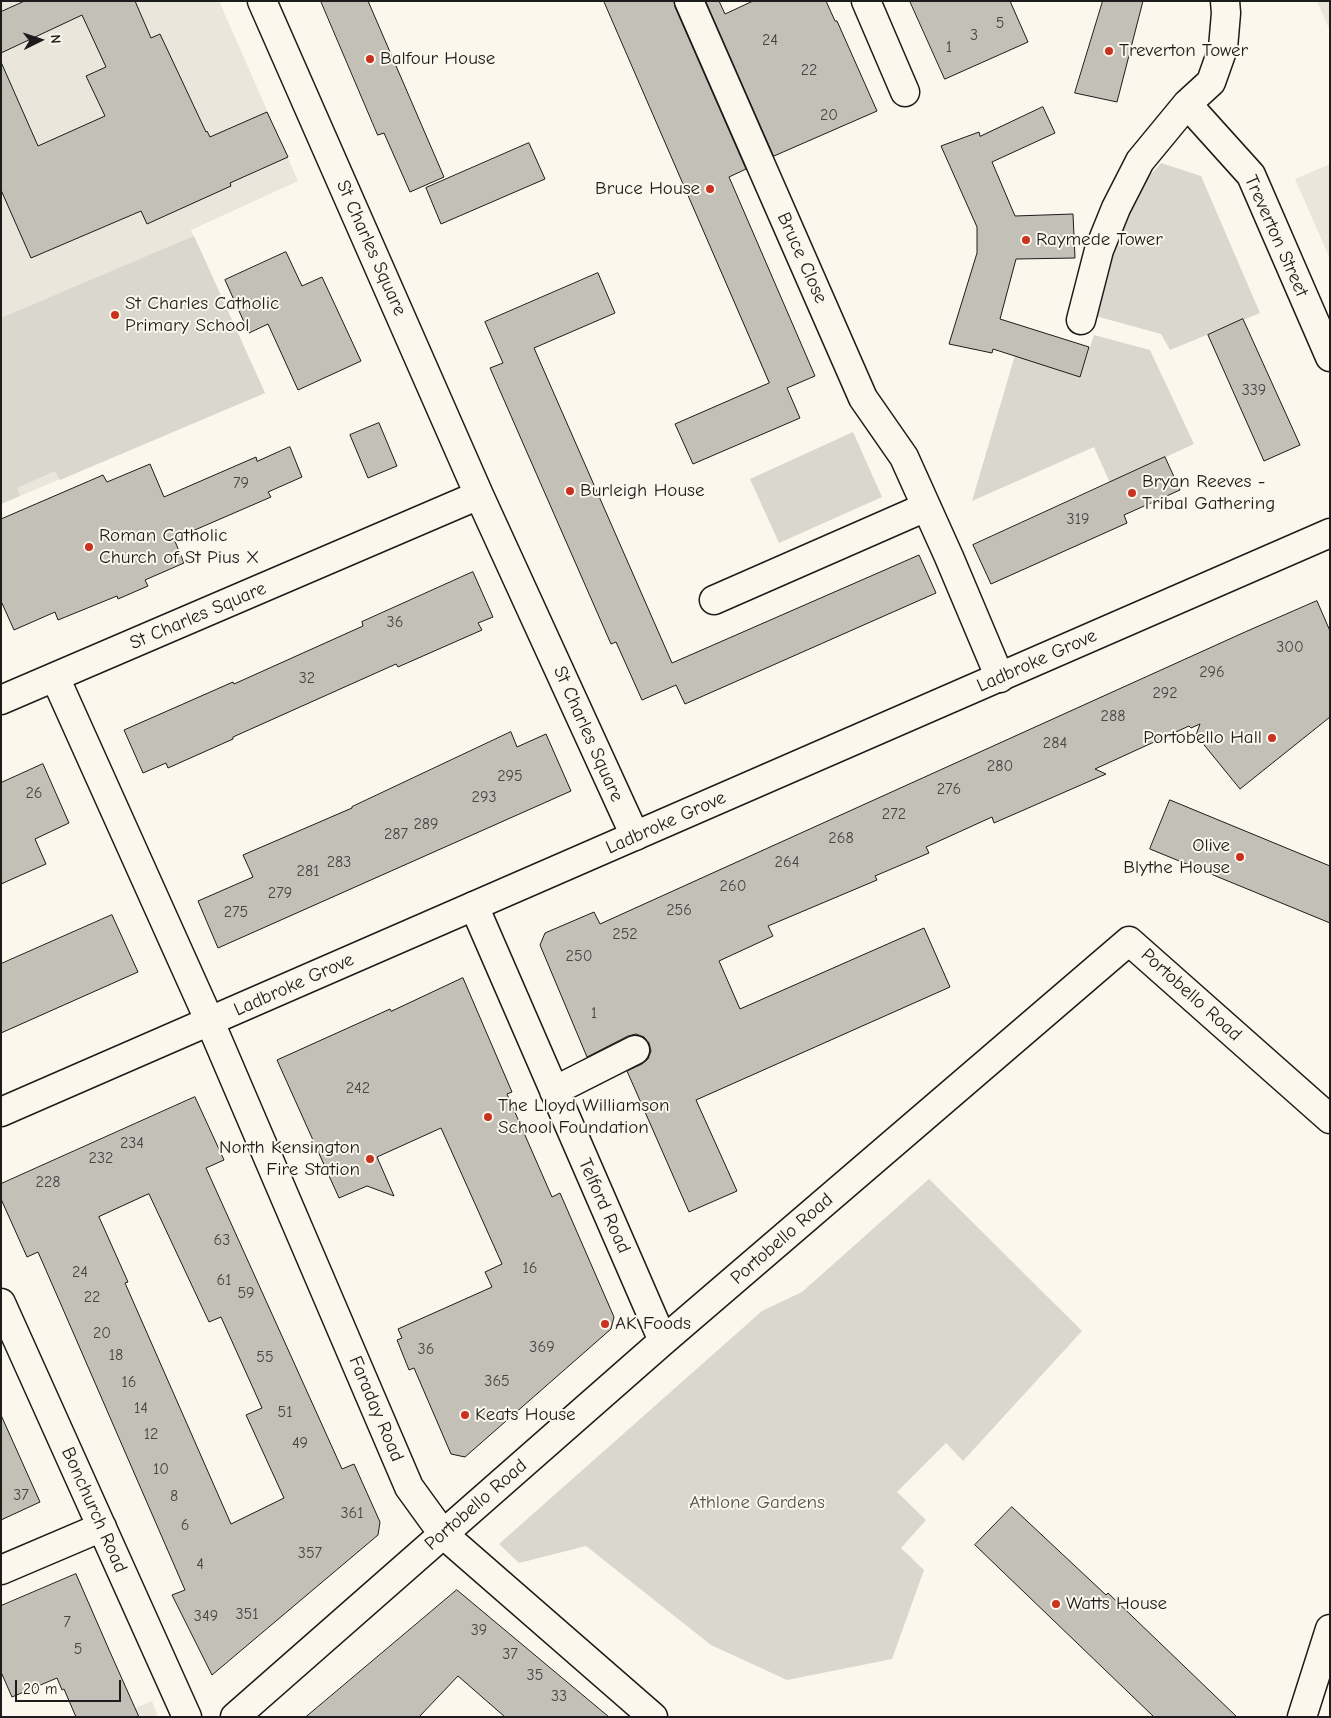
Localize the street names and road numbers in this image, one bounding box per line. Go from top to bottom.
street label: Treverton Street [1239,172,1313,300]
street label: St Charles Square [331,177,411,319]
street label: Bruce Close [772,209,832,307]
street label: St Charles Square [126,577,270,655]
street label: Ladbroke Grove [973,624,1101,698]
street label: St Charles Square [548,663,628,805]
street label: Ladbroke Grove [602,786,730,860]
street label: Portobello Road [1136,944,1246,1046]
street label: Ladbroke Grove [230,948,358,1022]
street label: Telford Road [573,1155,635,1257]
street label: Portobello Road [726,1188,838,1290]
street label: Faraday Road [344,1353,408,1465]
street label: Bonchurch Road [56,1444,132,1576]
street label: Portobello Road [420,1454,532,1556]

